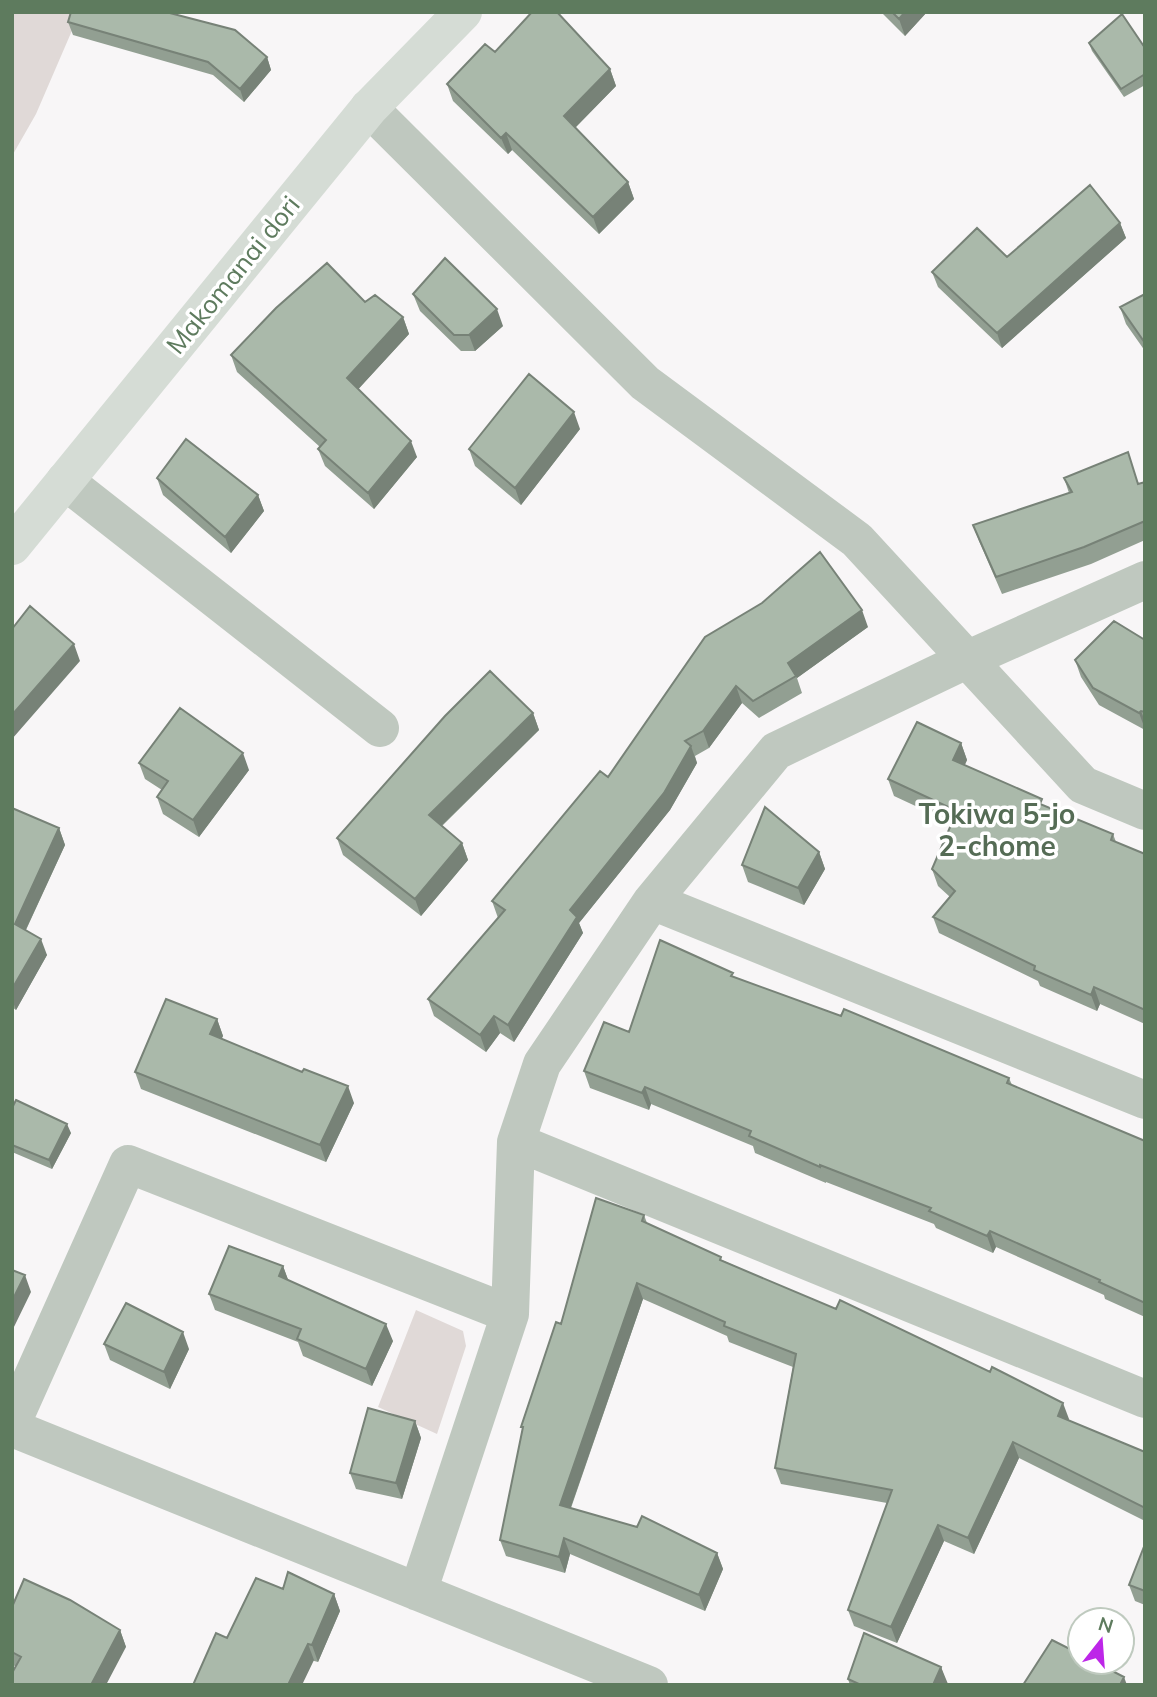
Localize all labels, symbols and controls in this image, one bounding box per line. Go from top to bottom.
street label: Makomanai dori [159,189,307,361]
district label: Tokiwa 5-jo 2-chome [919,796,1075,863]
north arrow [1066,1606,1136,1676]
text: N [1096,1611,1116,1638]

